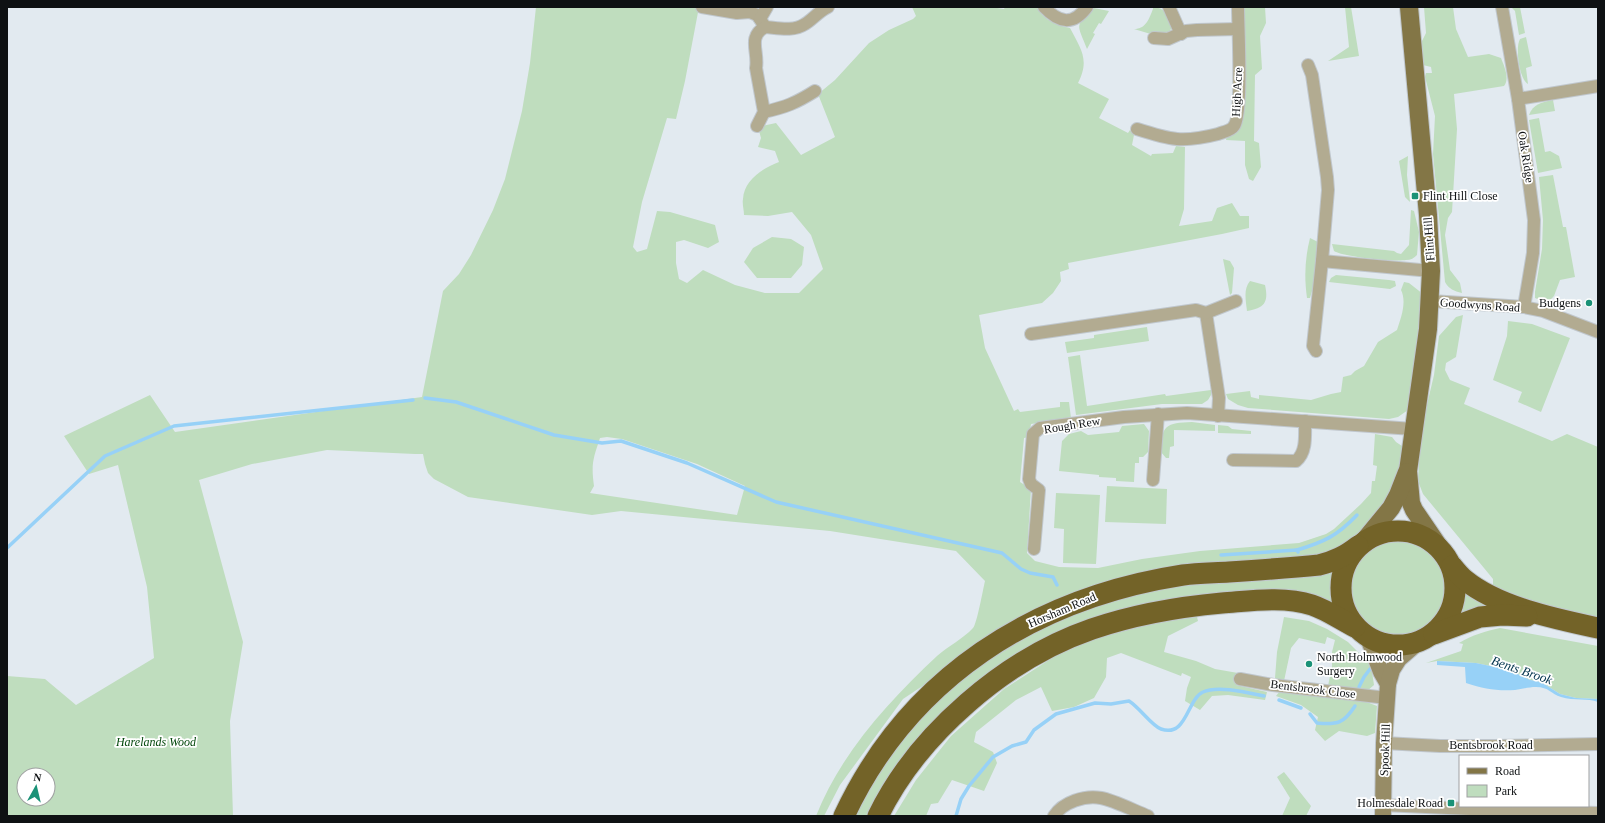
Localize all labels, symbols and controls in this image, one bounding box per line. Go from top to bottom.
street label: High Acre [1229,67,1245,117]
street label: Oak Ridge [1515,130,1537,184]
place label: Flint Hill Close [1423,189,1498,203]
marker: Flint Hill Close [1410,191,1420,201]
street label: Flint Hill [1420,216,1438,262]
street label: Goodwyns Road [1439,295,1521,315]
place label: Budgens [1539,296,1581,310]
marker: Budgens [1584,298,1594,308]
street label: Rough Rew [1043,414,1102,436]
street label: Horsham Road [1026,589,1098,631]
place label: North Holmwood Surgery [1317,650,1402,678]
water label: Bents Brook [1490,653,1555,687]
marker: North Holmwood Surgery [1304,659,1314,669]
street label: Bentsbrook Close [1270,677,1356,701]
street label: Spook Hill [1377,723,1393,776]
park label: Harelands Wood [115,735,197,749]
street label: Bentsbrook Road [1449,738,1533,752]
legend [1459,755,1589,807]
text: Road [1495,764,1520,778]
north arrow [16,767,56,807]
text: N [33,771,42,784]
text: Park [1495,784,1517,798]
place label: Holmesdale Road [1357,796,1443,810]
marker: Holmesdale Road [1446,798,1456,808]

